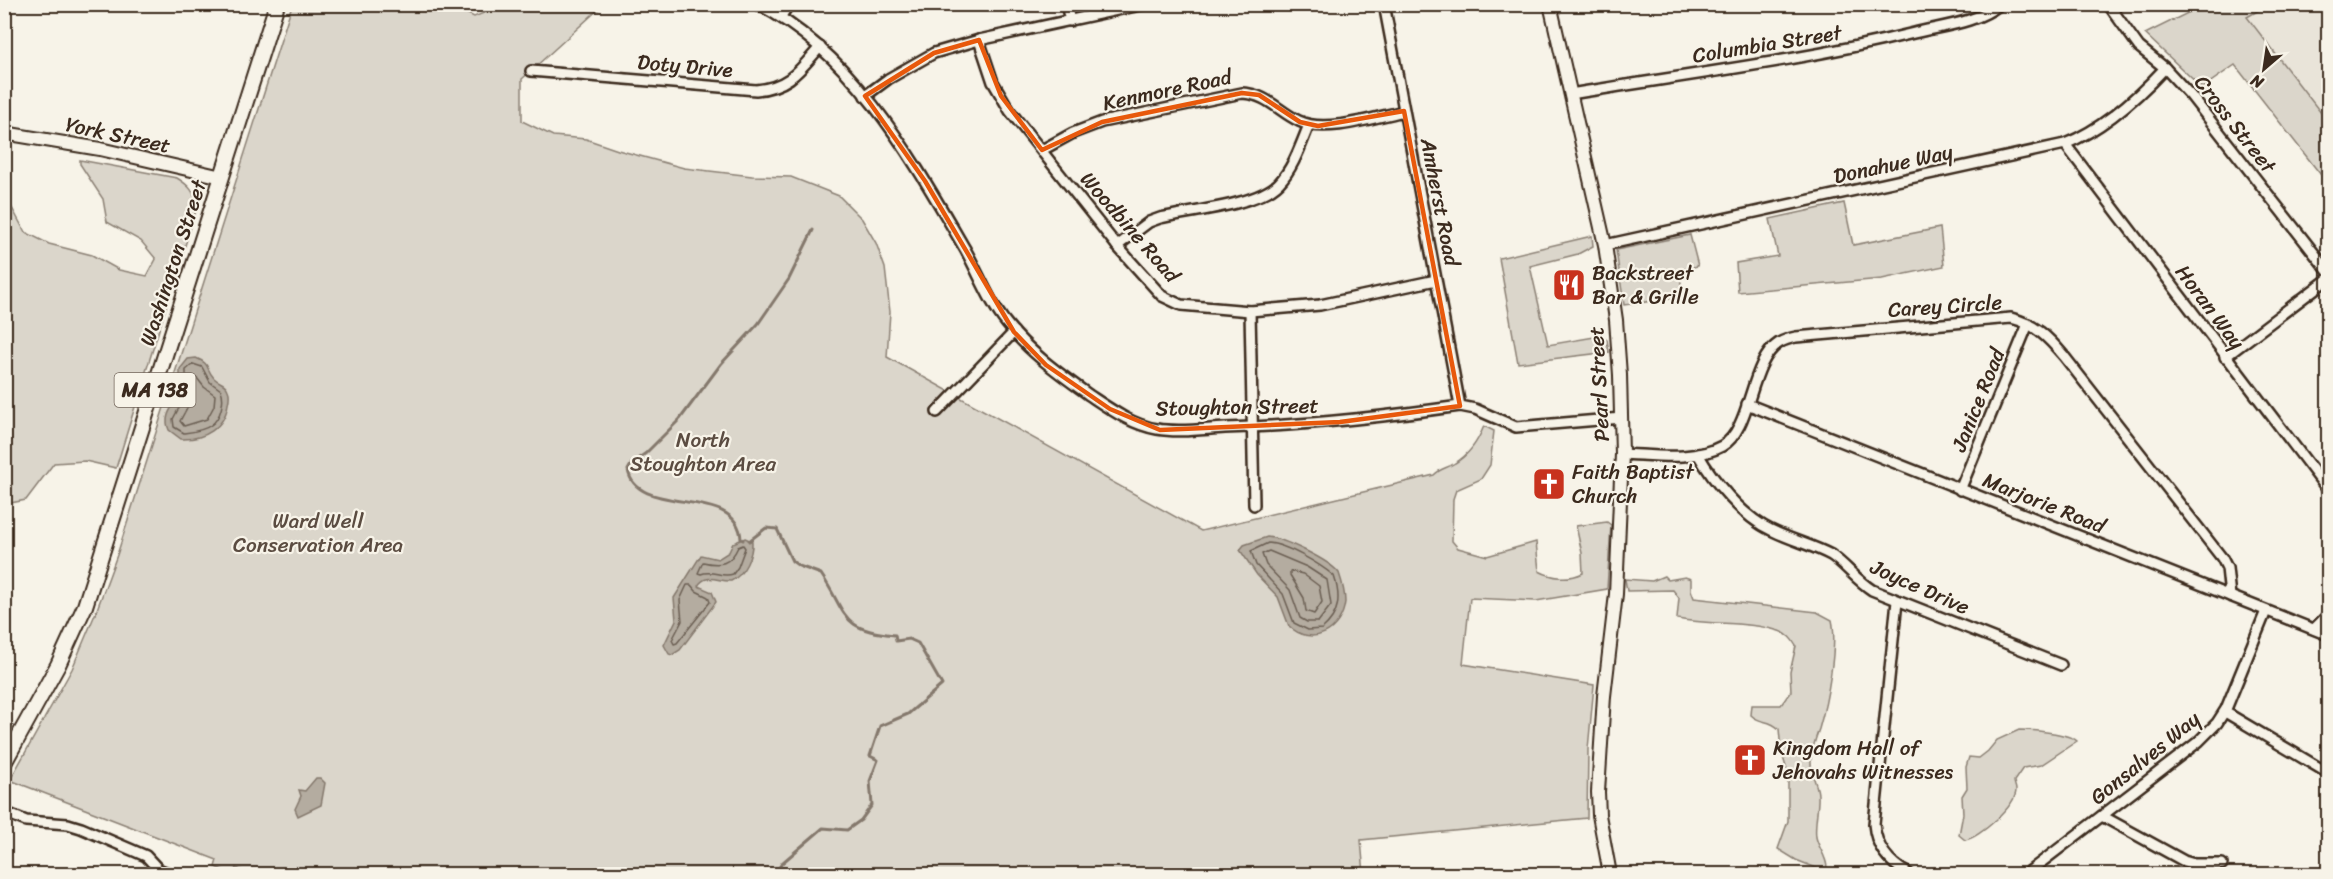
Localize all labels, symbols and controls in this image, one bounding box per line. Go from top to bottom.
street label: Columbia Street [1690,13,1846,75]
north arrow [2234,39,2294,99]
street label: Doty Drive [636,43,734,89]
street label: Kenmore Road [1099,57,1237,122]
street label: Cross Street [2184,66,2287,183]
text: N [2244,66,2270,98]
street label: York Street [62,105,174,165]
street label: Donahue Way [1830,133,1956,195]
street label: Amherst Road [1409,134,1471,271]
street label: Woodbine Road [1070,162,1191,293]
street label: Washington Street [128,174,218,351]
place label: Backstreet Bar & Grille [1592,254,1699,316]
street label: Horan Way [2165,256,2255,358]
restaurant icon: Backstreet Bar & Grille [1551,267,1587,303]
street label: Carey Circle [1887,283,2003,329]
street label: Pearl Street [1577,325,1621,443]
street label: Janice Road [1940,341,2017,458]
road number: MA 138 [114,373,195,407]
street label: Stoughton Street [1155,387,1319,427]
park label: North Stoughton Area [630,421,776,483]
place label: Faith Baptist Church [1572,453,1695,515]
street label: Marjorie Road [1977,461,2113,546]
church icon: Faith Baptist Church [1531,466,1567,502]
park label: Ward Well Conservation Area [233,502,403,564]
street label: Joyce Drive [1863,548,1976,626]
street label: Gonsalves Way [2081,701,2209,815]
place label: Kingdom Hall of Jehovahs Witnesses [1772,729,1954,791]
church icon: Kingdom Hall of Jehovahs Witnesses [1732,742,1768,778]

